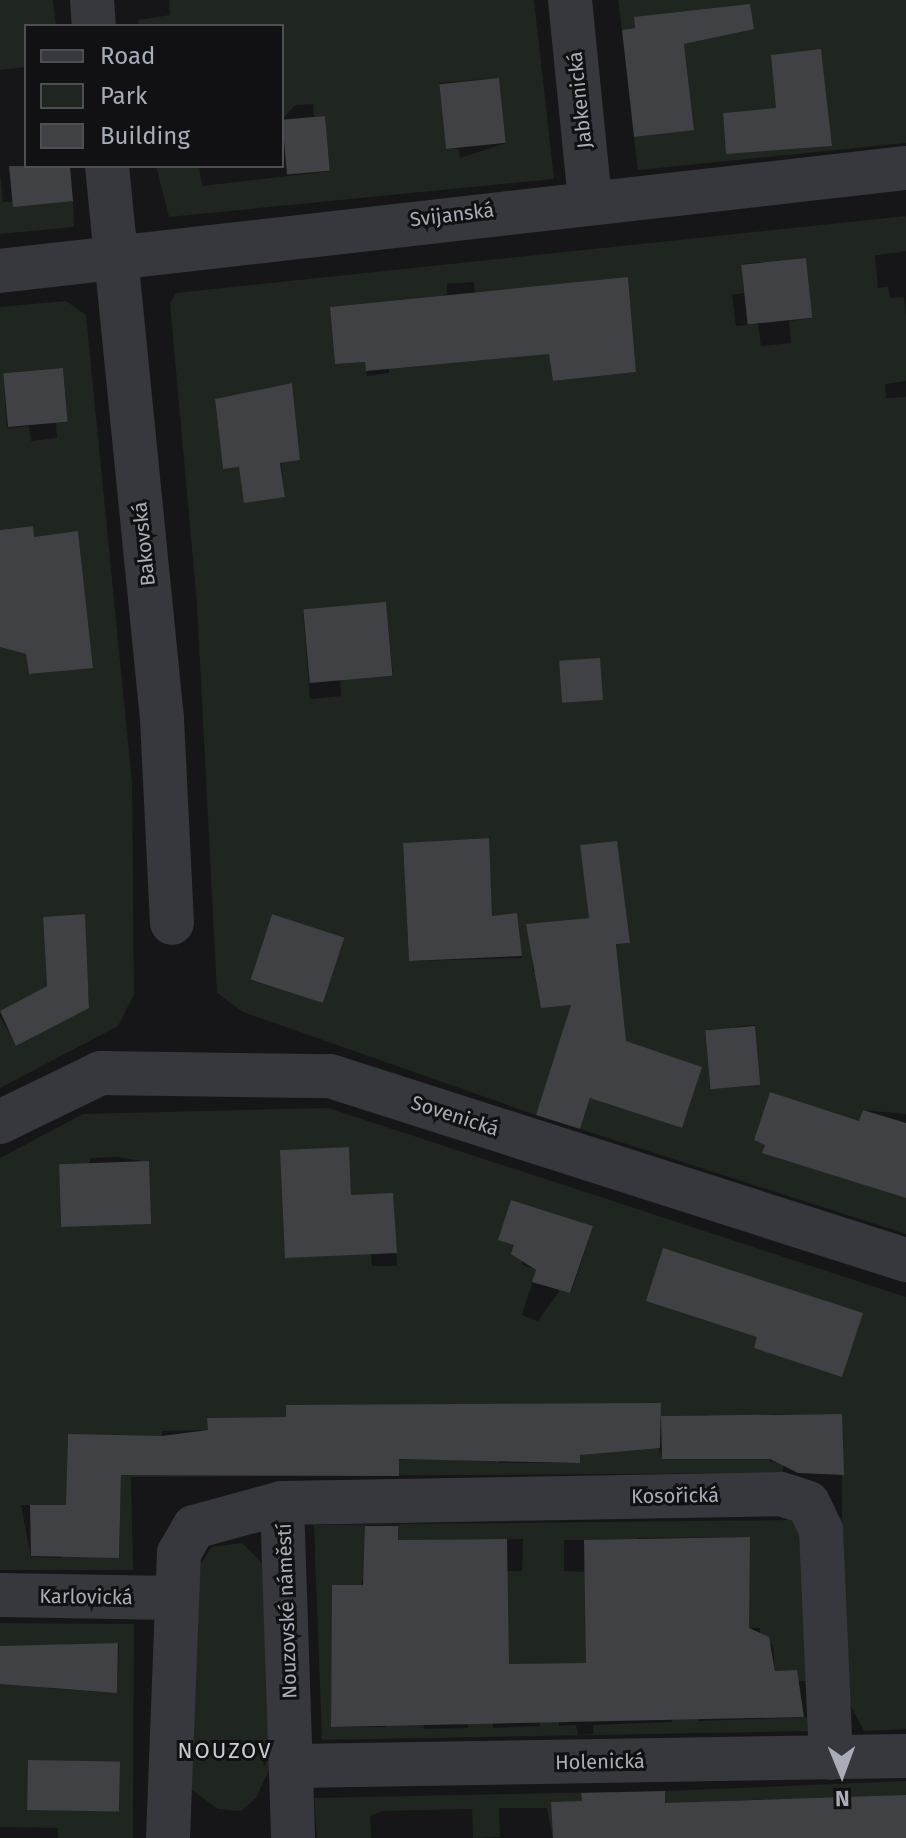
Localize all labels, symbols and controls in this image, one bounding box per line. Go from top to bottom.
legend [24,24,284,168]
text: Road [100,42,155,70]
street label: Jabkenická [563,50,597,150]
text: Park [100,82,147,110]
text: Building [100,122,190,150]
street label: Svijanská [409,198,495,232]
street label: Bakovská [128,501,160,587]
street label: Sovenická [408,1091,502,1141]
street label: Kosořická [631,1483,719,1509]
street label: Nouzovské náměstí [272,1523,302,1699]
street label: Karlovická [39,1584,133,1610]
north arrow [802,1734,882,1814]
district label: NOUZOV [178,1738,272,1764]
street label: Holenická [555,1749,645,1775]
text: N [835,1785,850,1812]

